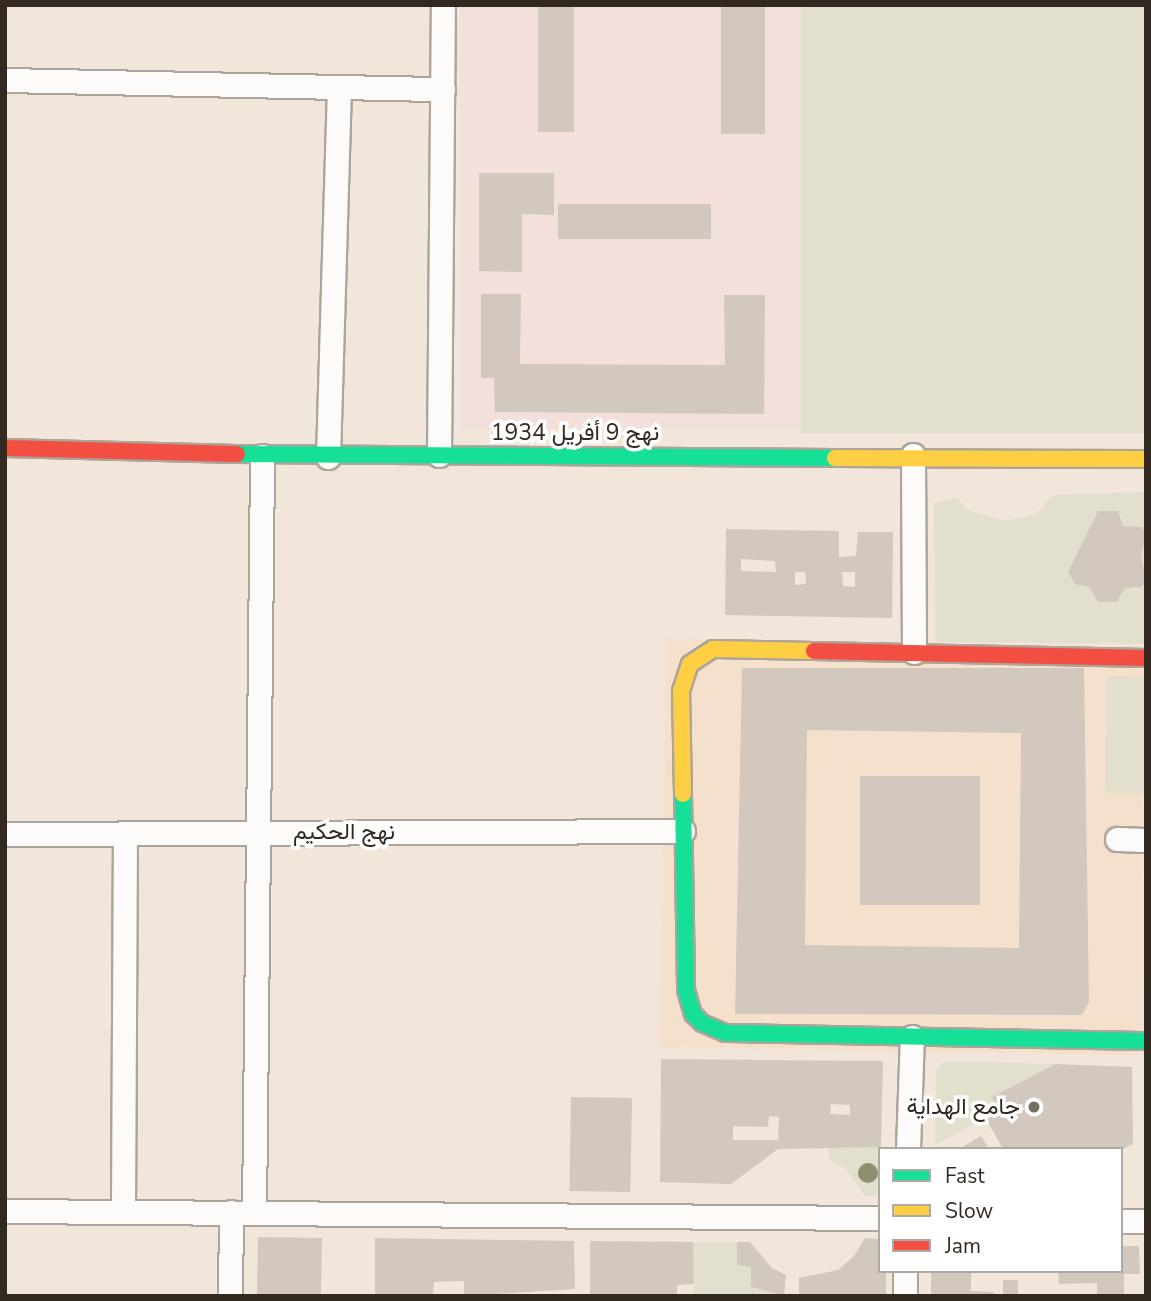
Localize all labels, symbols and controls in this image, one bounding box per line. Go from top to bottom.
street label: نهج 9 أفريل 1934 [491,419,659,447]
street label: نهج الحكيم [293,818,395,846]
place label: جامع الهداية [907,1093,1020,1121]
marker: جامع الهداية [1026,1099,1042,1115]
legend [878,1147,1123,1273]
text: Fast [945,1162,985,1190]
text: Slow [945,1197,993,1225]
text: Jam [945,1232,981,1260]

